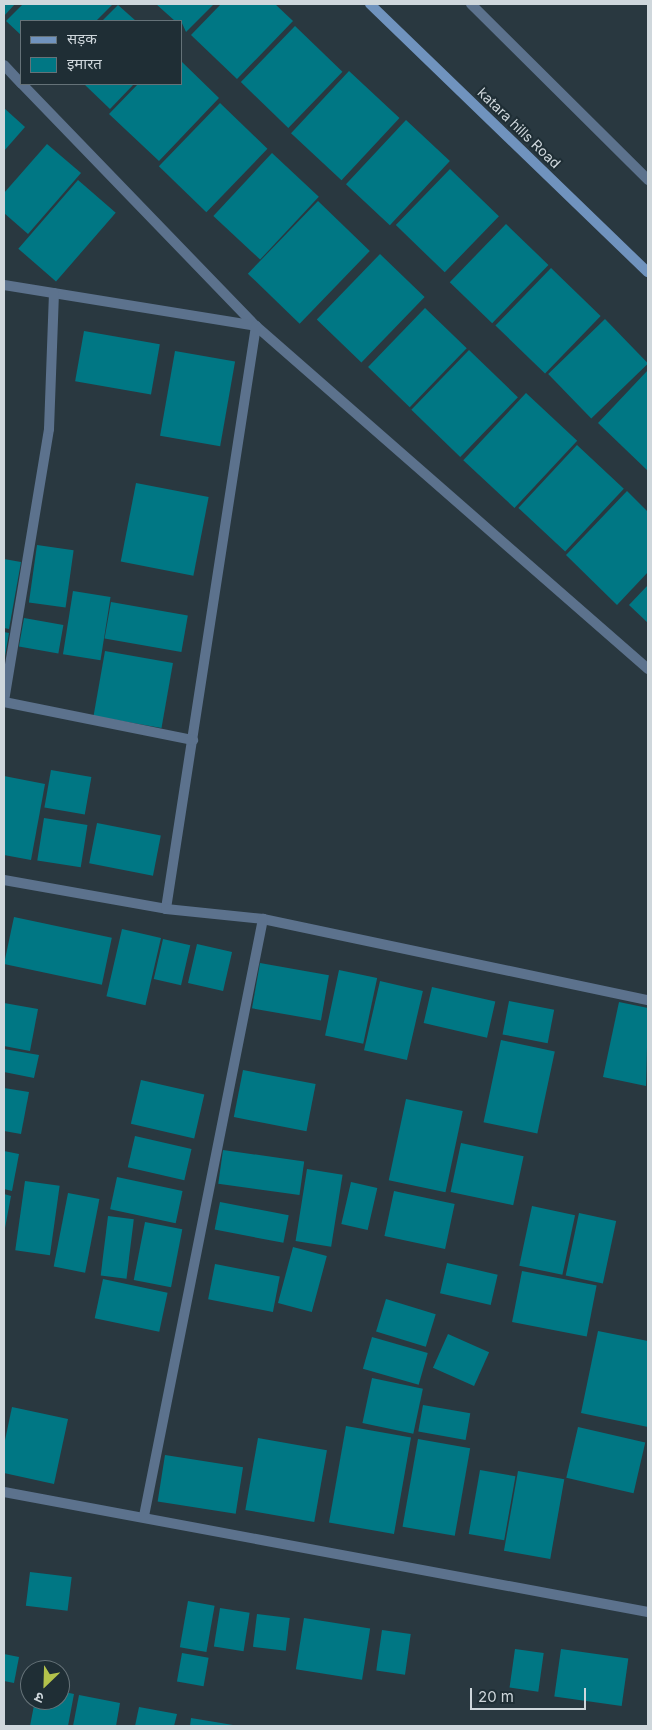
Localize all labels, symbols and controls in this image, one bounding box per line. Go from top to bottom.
legend [20,20,182,85]
text: सड़क [67,29,97,48]
text: इमारत [67,54,102,73]
street label: katara hills Road [474,84,564,172]
north arrow [20,1660,70,1710]
scale bar [472,1678,588,1710]
text: 20 m [478,1687,514,1706]
text: उ [32,1689,46,1708]

